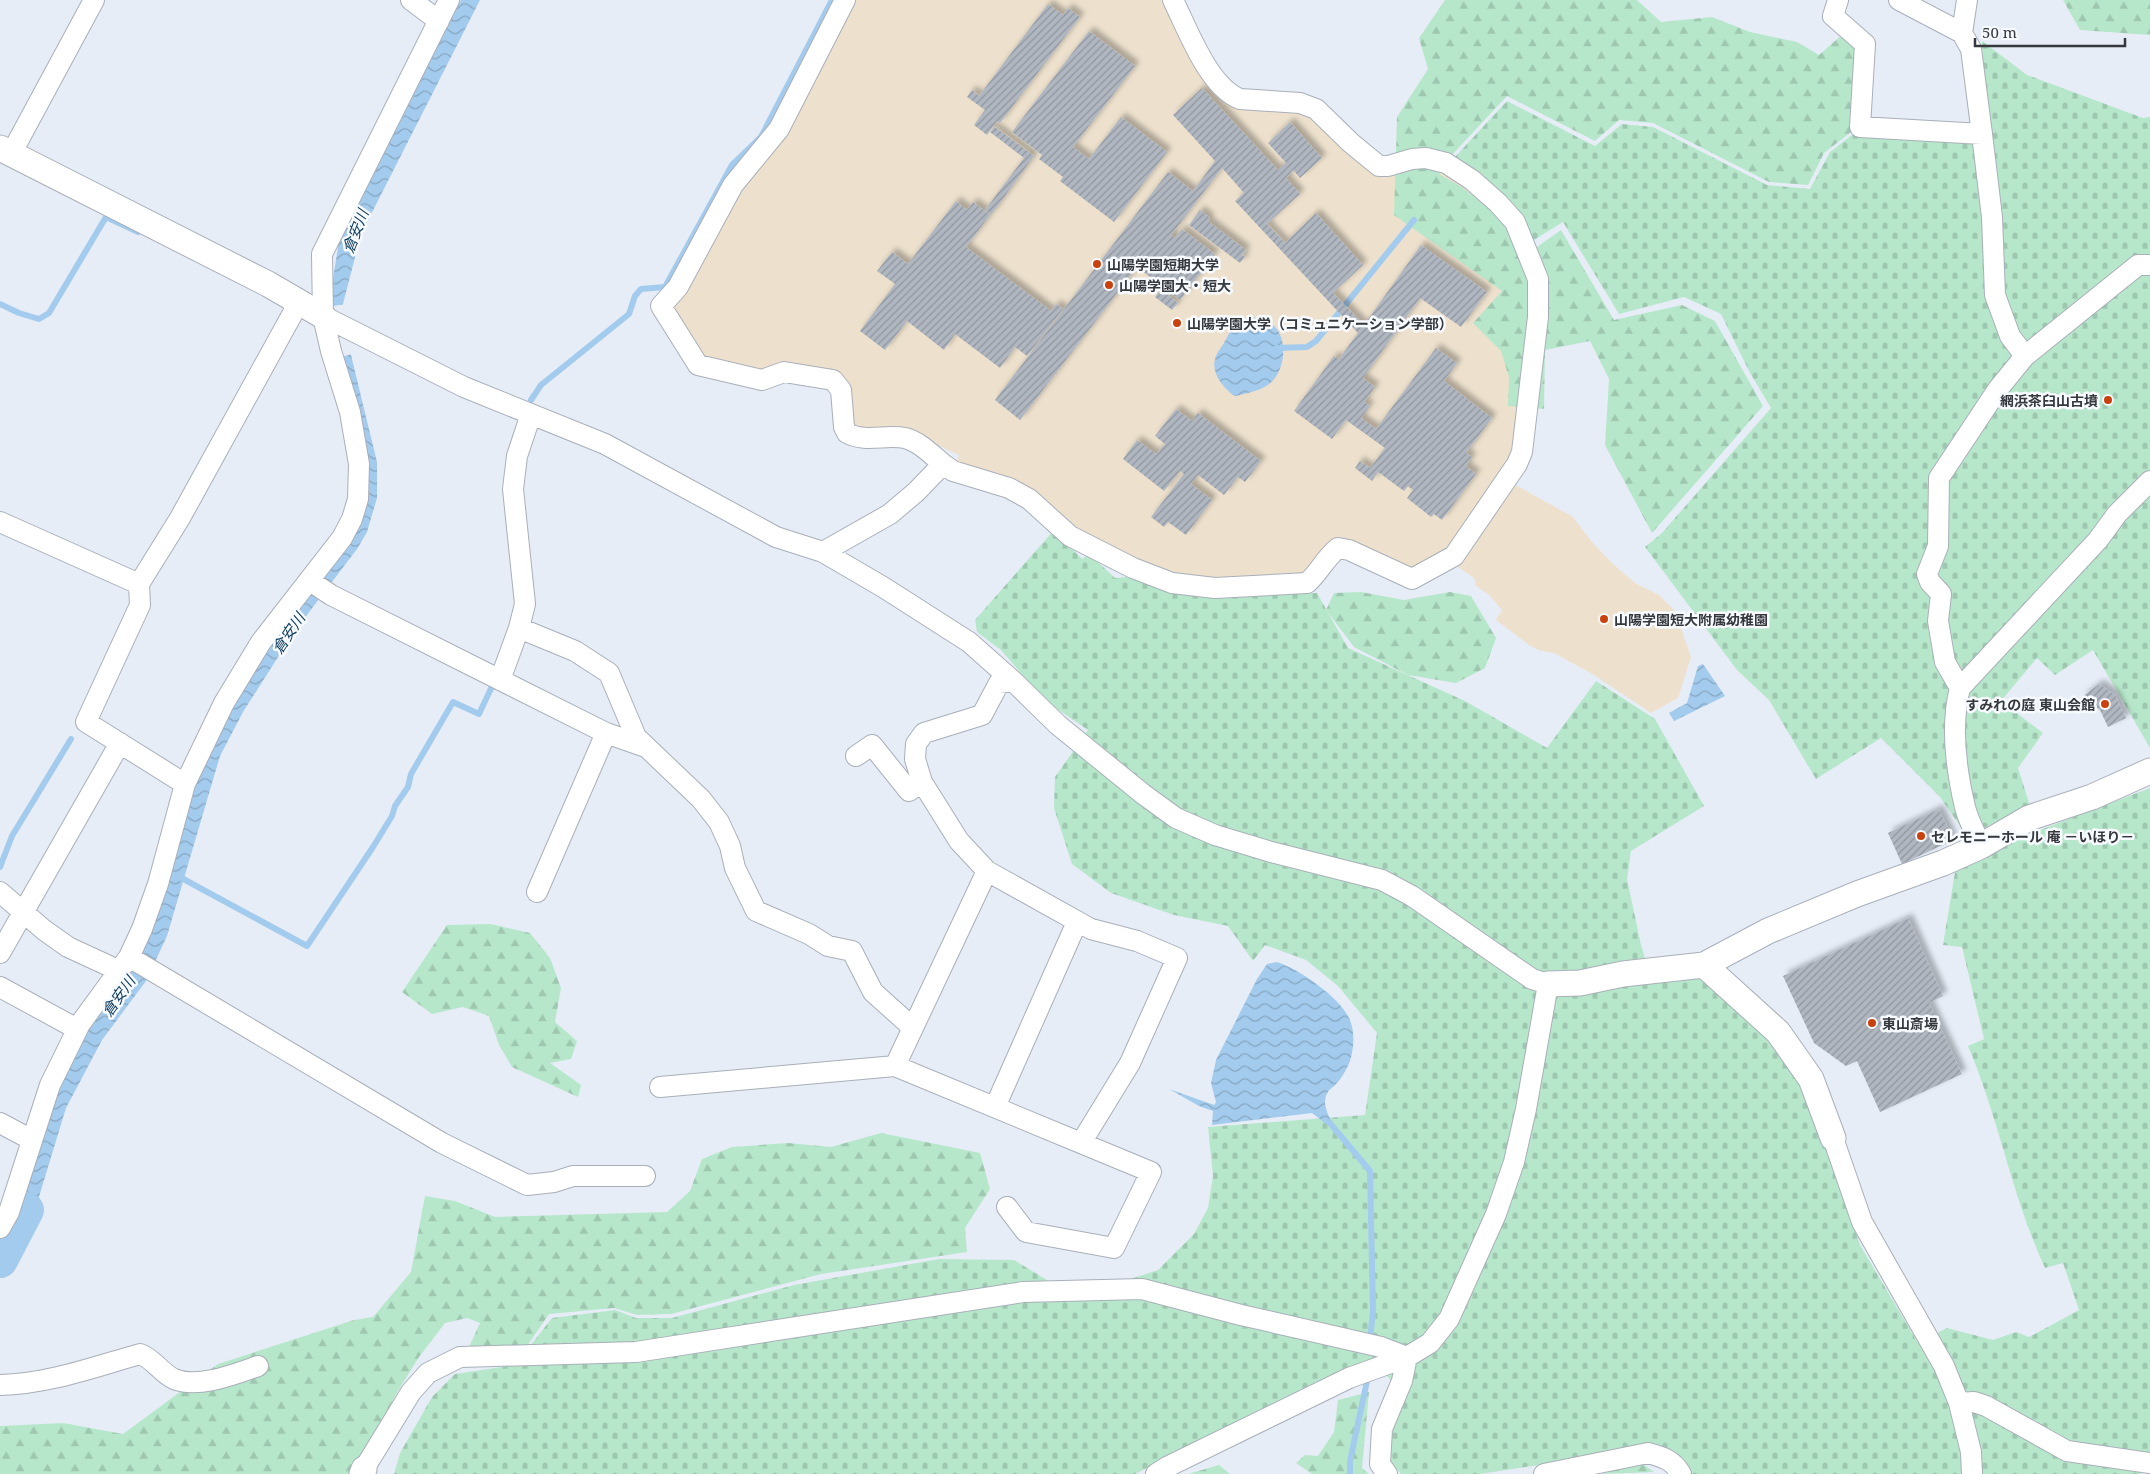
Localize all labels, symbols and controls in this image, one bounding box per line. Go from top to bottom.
scale bar [1975,15,2125,47]
text: 50 m [1982,22,2017,42]
water label: 倉安川 [338,205,373,256]
place label: 山陽学園短期大学 [1107,255,1219,274]
marker: 山陽学園短期大学 [1091,258,1103,270]
place label: 山陽学園大・短大 [1119,276,1231,295]
marker: 山陽学園大・短大 [1103,279,1115,291]
place label: 山陽学園大学（コミュニケーション学部） [1187,314,1453,333]
marker: 山陽学園大学（コミュニケーション学部） [1171,317,1183,329]
place label: 網浜茶臼山古墳 [2000,391,2098,410]
marker: 網浜茶臼山古墳 [2102,394,2114,406]
water label: 倉安川 [267,607,310,657]
place label: 山陽学園短大附属幼稚園 [1614,610,1768,629]
marker: 山陽学園短大附属幼稚園 [1598,613,1610,625]
place label: すみれの庭 東山会館 [1965,695,2095,714]
marker: すみれの庭 東山会館 [2099,698,2111,710]
place label: セレモニーホール 庵 －いほり－ [1931,827,2134,846]
marker: セレモニーホール 庵 －いほり－ [1915,830,1927,842]
water label: 倉安川 [97,970,140,1020]
place label: 東山斎場 [1882,1014,1938,1033]
marker: 東山斎場 [1866,1017,1878,1029]

